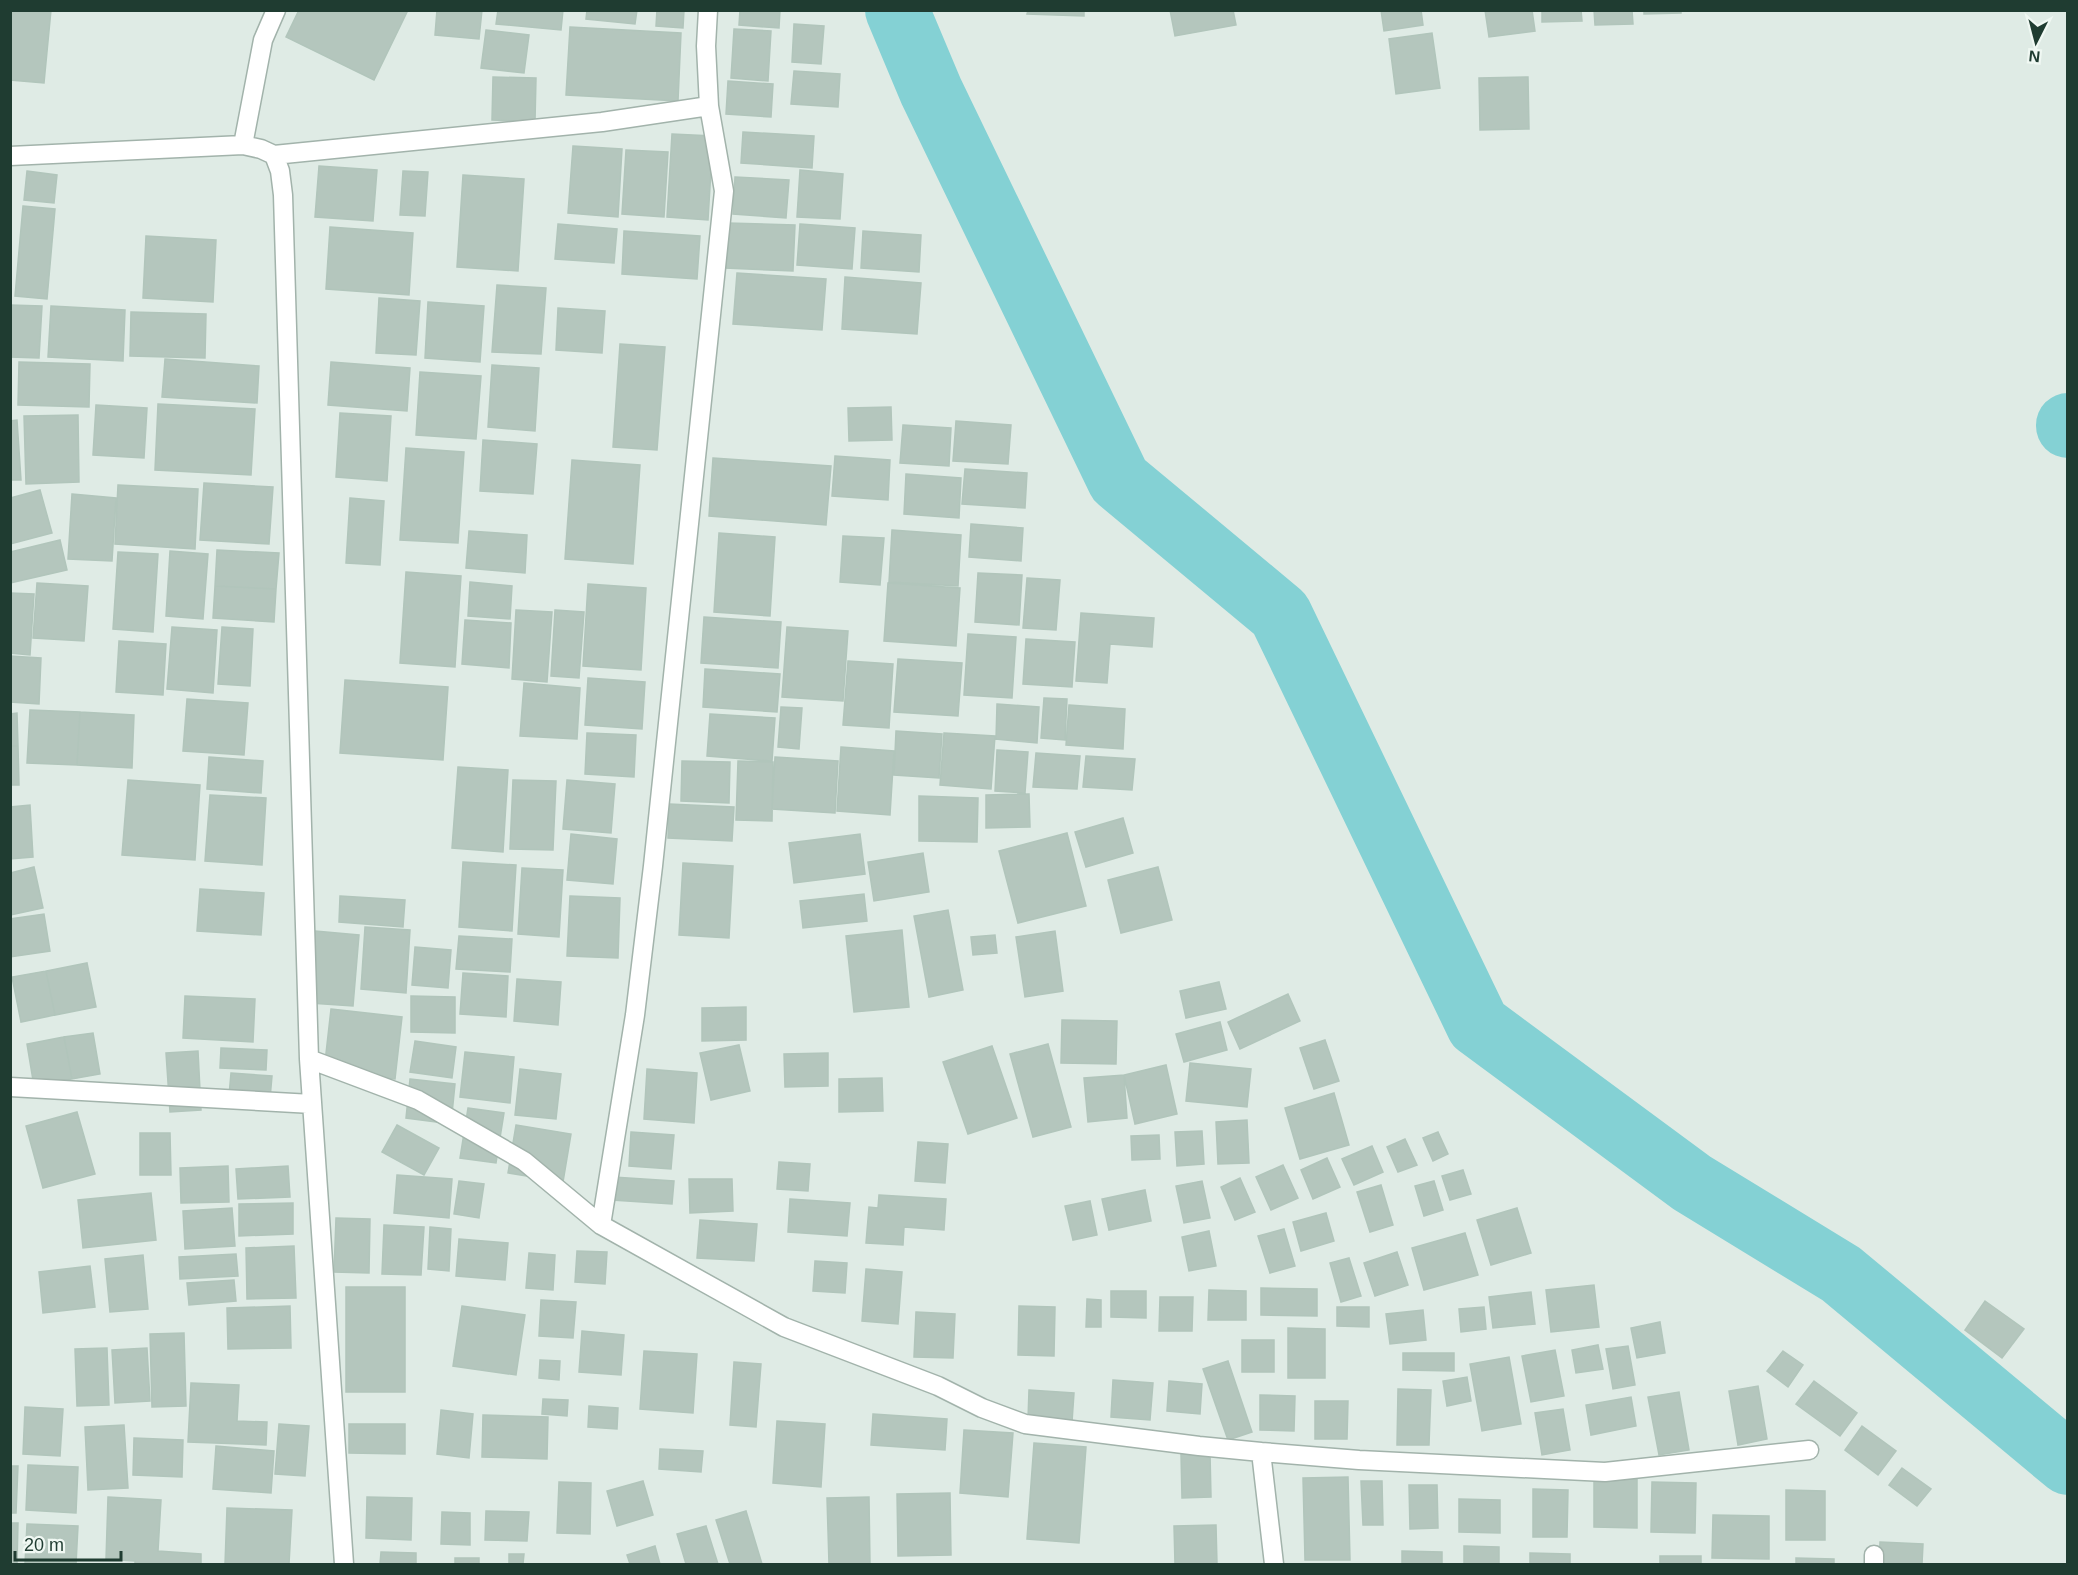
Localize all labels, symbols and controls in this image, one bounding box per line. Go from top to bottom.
north arrow [2006,12,2066,72]
text: N [2028,47,2041,65]
scale bar [15,1524,122,1562]
text: 20 m [24,1535,64,1555]

